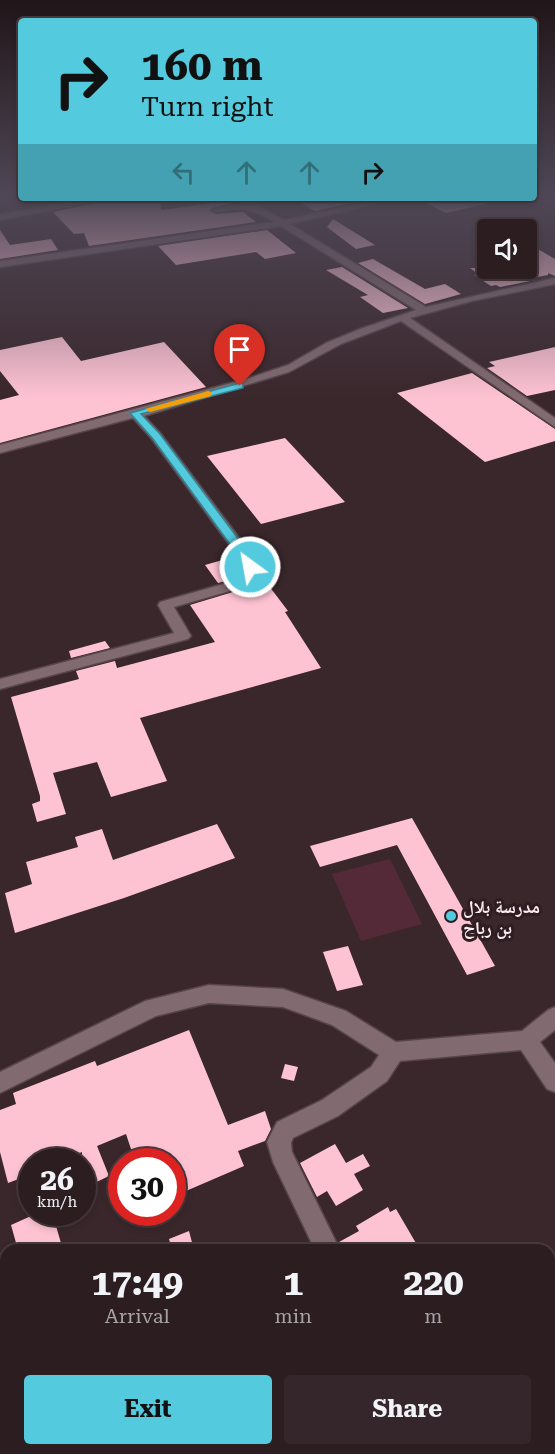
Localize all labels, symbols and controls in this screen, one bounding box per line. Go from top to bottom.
text: 160 m [141,41,263,90]
icon: right [42,42,120,120]
text: Turn right [141,91,274,123]
icon: left [167,156,200,189]
icon: ahead [230,156,263,189]
icon: ahead [293,156,326,189]
icon: right [356,156,389,189]
map controls [477,219,537,279]
button: sound [477,219,537,279]
pin [214,324,265,386]
icon: arrive [223,333,256,366]
position arrow [218,535,282,599]
place label: مدرسة بلال بن رباح [463,896,540,939]
marker: مدرسة بلال بن رباح [444,909,458,923]
speed limit sign: 30 [108,1148,186,1226]
text: 26 [40,1162,74,1197]
text: km/h [37,1193,77,1211]
text: 17:49 [91,1262,183,1304]
text: 1 [283,1262,303,1304]
text: 220 [403,1262,464,1304]
text: Arrival [105,1304,170,1328]
text: min [274,1304,312,1328]
text: m [424,1304,443,1328]
button: Exit [24,1375,272,1444]
button: Share [284,1375,531,1444]

